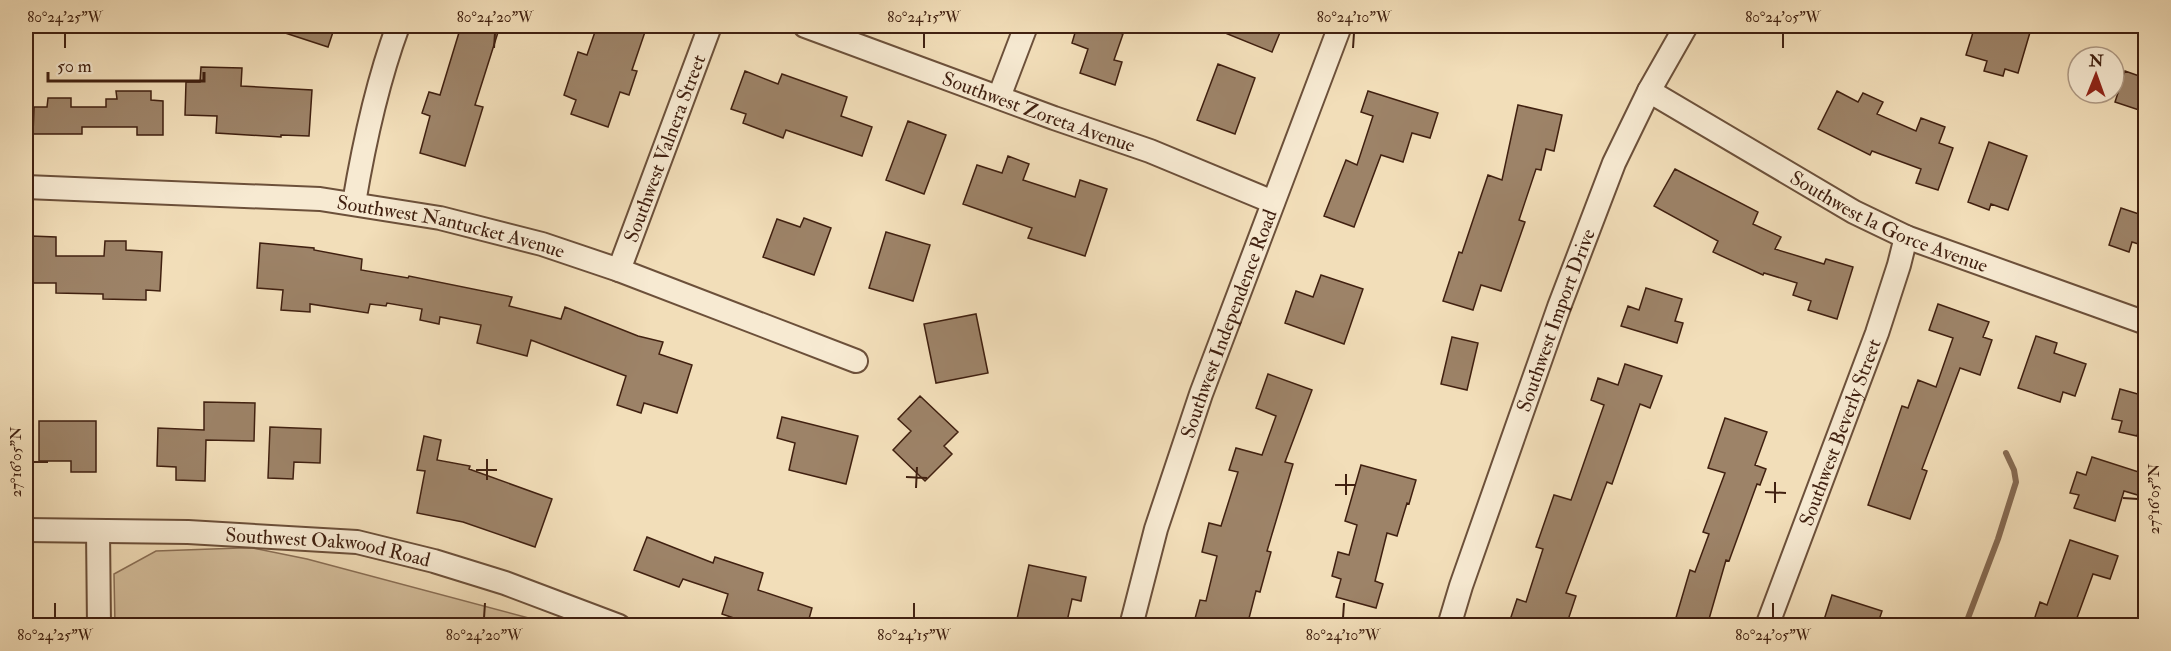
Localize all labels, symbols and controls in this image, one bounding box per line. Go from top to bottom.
text: 80°24'25"W [27,8,103,27]
text: 80°24'20"W [457,8,534,27]
text: 80°24'15"W [887,8,961,27]
text: 80°24'10"W [1317,8,1392,27]
text: 80°24'05"W [1745,8,1822,27]
scale bar [48,45,204,83]
north arrow [2066,45,2126,105]
street label: Southwest Valnera Street [618,50,711,246]
text: N [2088,51,2104,71]
text: 50 m [57,55,92,78]
street label: Southwest Zoreta Avenue [939,65,1139,158]
street label: Southwest la Gorce Avenue [1786,165,1991,278]
street label: Southwest Nantucket Avenue [335,189,568,263]
street label: Southwest Independence Road [1175,205,1282,441]
street label: Southwest Import Drive [1511,225,1600,415]
street label: Southwest Beverly Street [1793,335,1886,529]
text: 27°16'05"N [7,426,26,497]
text: 27°16'05"N [2145,463,2164,534]
street label: Southwest Oakwood Road [225,522,433,572]
text: 80°24'25"W [17,626,93,645]
text: 80°24'20"W [446,626,523,645]
text: 80°24'15"W [877,626,951,645]
text: 80°24'10"W [1306,626,1381,645]
text: 80°24'05"W [1735,626,1812,645]

